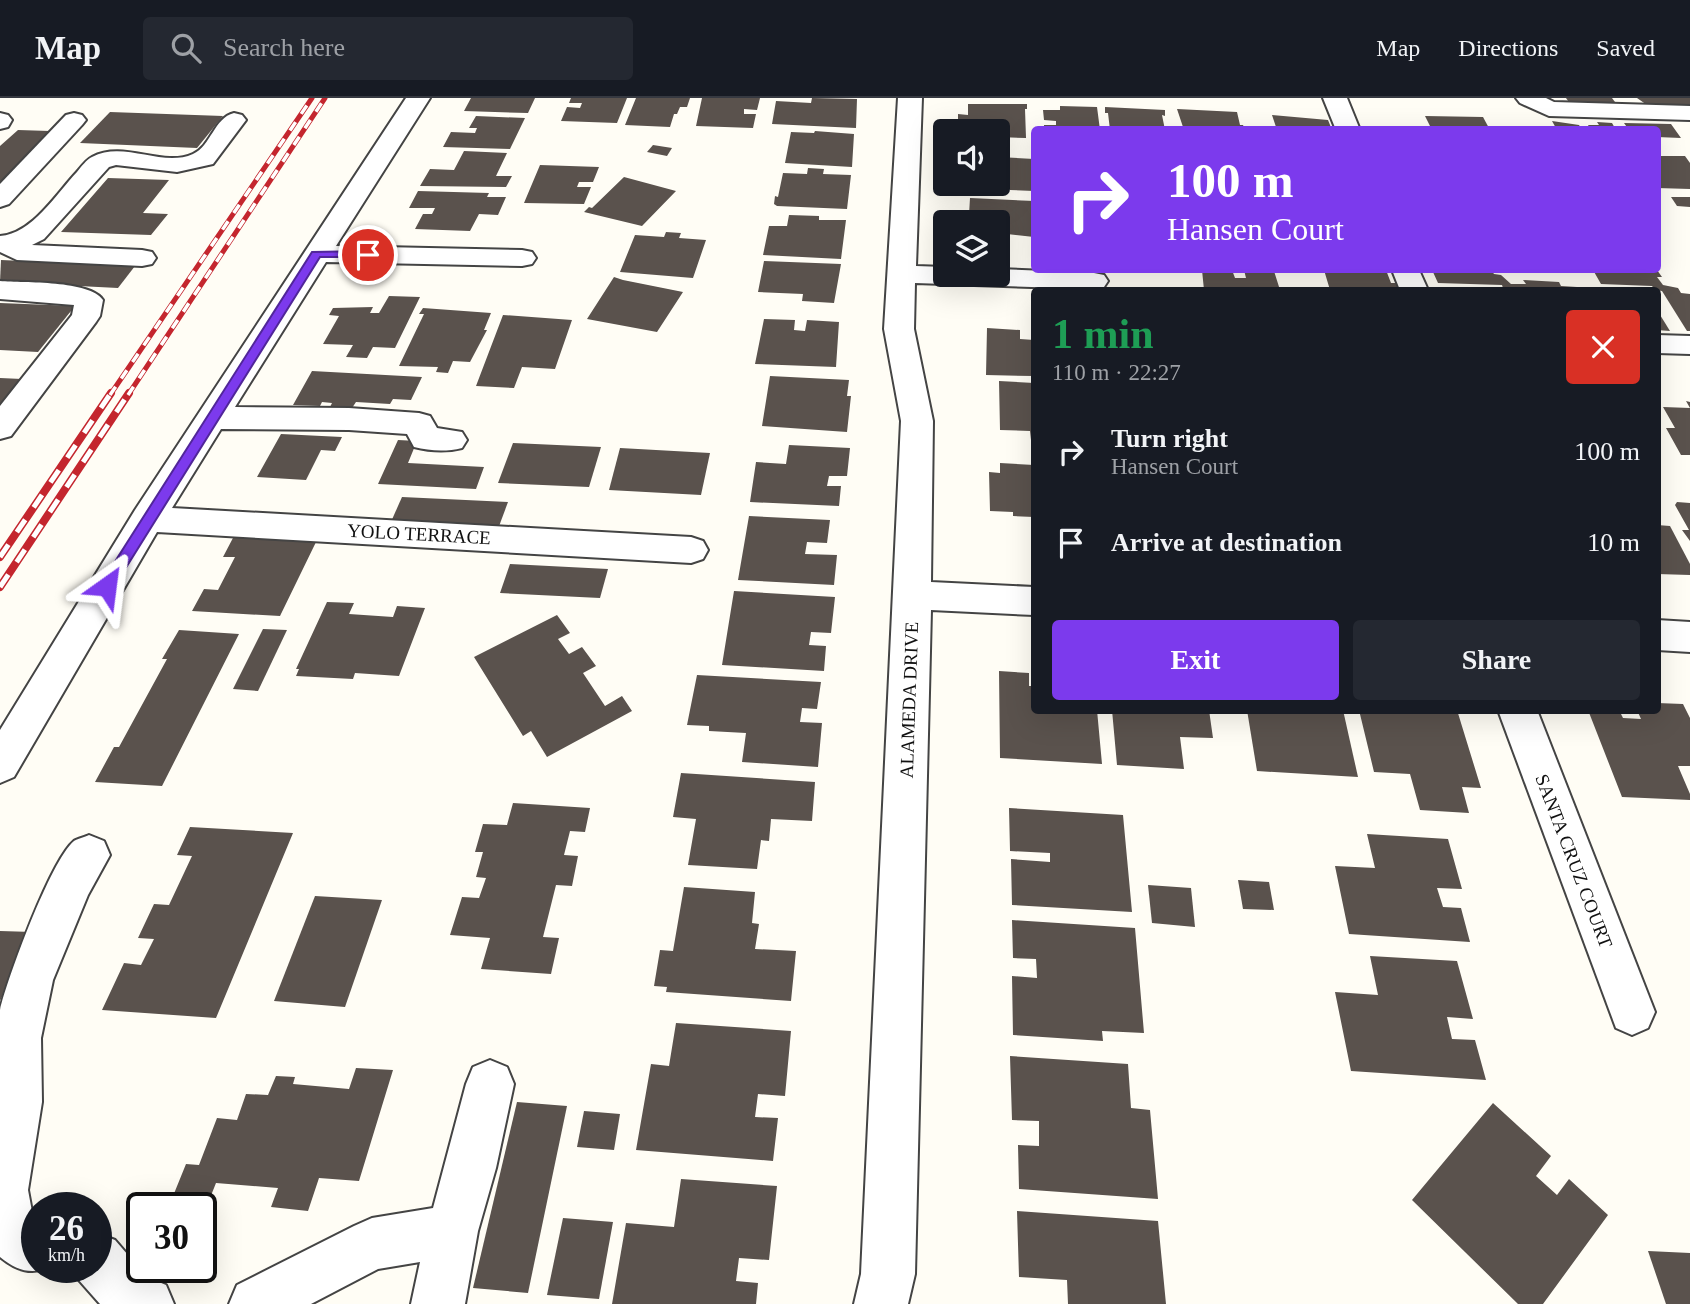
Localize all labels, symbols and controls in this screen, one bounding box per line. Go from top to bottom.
search box [143,17,633,80]
icon: search [167,29,205,67]
text: Map [35,30,101,66]
text: Search here [223,33,345,62]
text: Map [1376,35,1420,61]
text: Directions [1458,35,1558,61]
text: Saved [1596,35,1655,61]
map controls [933,119,1010,287]
button: sound [933,119,1010,196]
text: 100 m [1167,153,1294,208]
icon: right [1052,154,1143,245]
button: layers [933,210,1010,287]
text: Hansen Court [1167,211,1344,247]
pin [338,225,398,285]
icon: arrive [349,236,387,274]
button: close [1566,310,1640,384]
text: 1 min [1052,311,1154,357]
text: 110 m · 22:27 [1052,360,1181,385]
text: Turn right [1111,424,1228,453]
icon: right [1052,433,1090,471]
text: 100 m [1574,437,1640,466]
text: Hansen Court [1111,454,1238,479]
street label: YOLO TERRACE [347,520,491,548]
icon: arrive [1052,524,1090,562]
text: Arrive at destination [1111,528,1342,557]
text: 10 m [1587,528,1640,557]
position arrow [70,549,144,623]
button: Exit [1052,620,1339,700]
button: Share [1353,620,1640,700]
street label: ALAMEDA DRIVE [896,621,922,779]
street label: SANTA CRUZ COURT [1531,771,1617,951]
speed limit sign: 30 [126,1192,217,1283]
text: 26 [49,1209,84,1248]
text: km/h [48,1245,85,1265]

